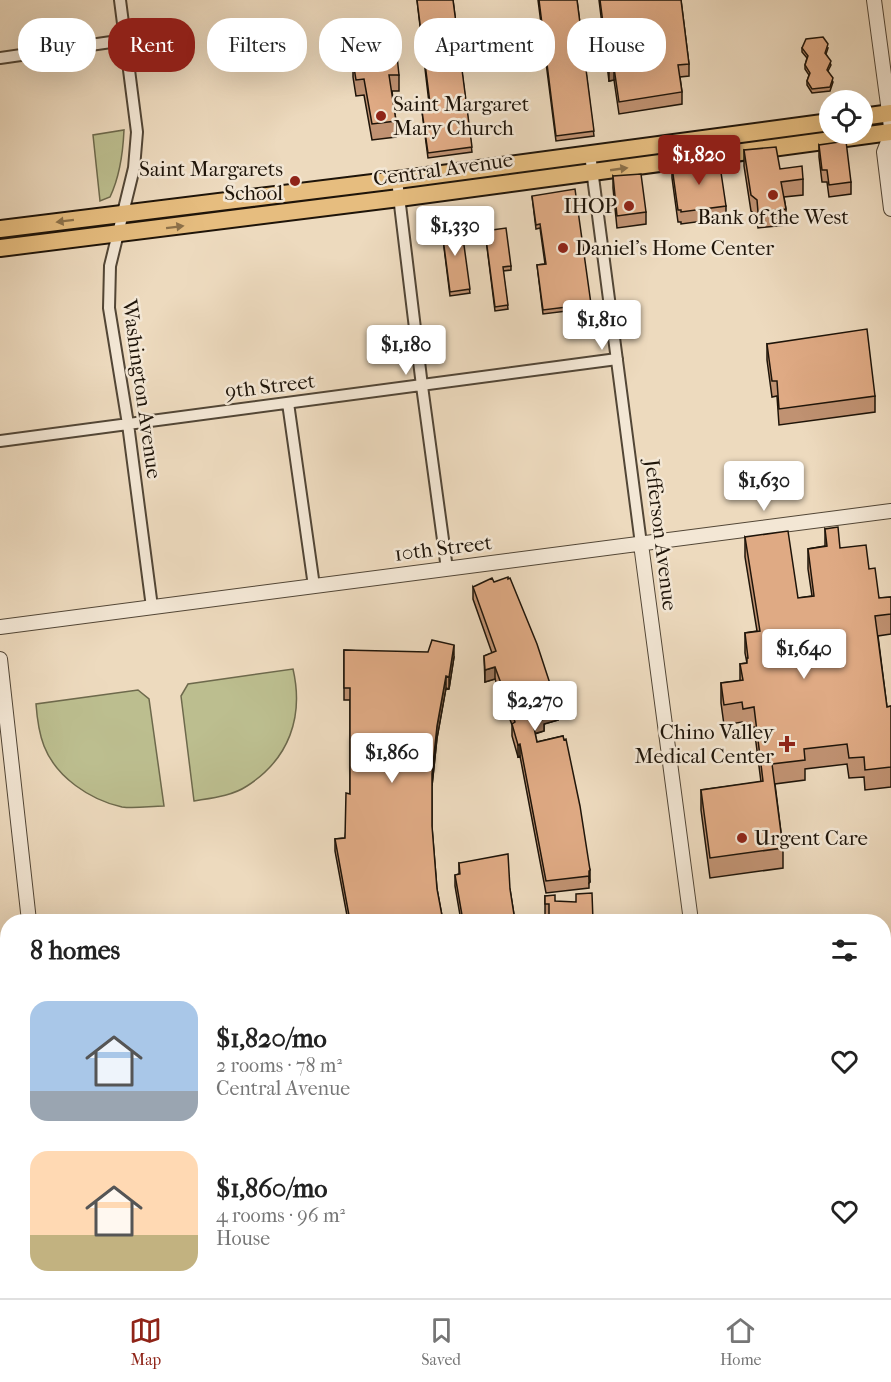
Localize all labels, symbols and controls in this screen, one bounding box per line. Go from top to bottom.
chip: Buy [18,18,96,72]
chip: Rent [108,18,195,72]
chip: Filters [207,18,307,72]
chip: New [319,18,402,72]
chip: Apartment [414,18,555,72]
chip: House [567,18,666,72]
map controls [819,90,873,144]
button: locate [819,90,873,144]
place label: Saint Margaret Mary Church [393,92,530,140]
marker: Saint Margaret Mary Church [374,109,388,123]
pin: $1,820 [650,135,748,186]
text: $1,820 [672,143,726,166]
street label: Central Avenue [372,147,514,191]
place label: Saint Margarets School [139,157,283,205]
one-way arrow [609,165,628,174]
marker: Saint Margarets School [288,174,302,188]
marker: Bank of the West [766,188,780,202]
place label: IHOP [563,194,617,218]
marker: IHOP [622,199,636,213]
place label: Bank of the West [697,205,849,229]
pin: $1,330 [406,206,504,257]
text: $1,330 [430,214,480,237]
one-way arrow [55,216,74,226]
one-way arrow [166,222,185,231]
place label: Daniel’s Home Center [575,236,774,260]
marker: Daniel’s Home Center [556,241,570,255]
street label: Washington Avenue [117,297,166,480]
pin: $1,810 [553,300,651,351]
text: $1,810 [577,308,627,331]
pin: $1,180 [357,325,455,376]
text: $1,180 [381,333,431,356]
street label: 9th Street [224,369,317,403]
street label: Jefferson Avenue [640,456,682,612]
pin: $1,630 [715,461,813,512]
text: $1,630 [738,469,790,492]
street label: 10th Street [393,530,494,566]
pin: $1,640 [755,629,853,680]
text: $1,640 [776,637,832,660]
pin: $2,270 [486,681,584,732]
text: $2,270 [507,689,563,712]
place label: Chino Valley Medical Center [634,720,775,768]
pin: $1,860 [343,733,441,784]
marker: Chino Valley Medical Center [778,735,796,753]
text: $1,860 [365,741,419,764]
place label: Urgent Care [754,826,868,850]
marker: Urgent Care [735,831,749,845]
icon: filters [828,934,861,967]
text: 8 homes [30,935,120,966]
text: $1,820/mo [216,1023,327,1054]
icon: home [78,1025,150,1097]
icon: heart [828,1045,861,1078]
text: 2 rooms · 78 m² [216,1054,342,1077]
text: Central Avenue [216,1077,350,1100]
text: $1,860/mo [216,1173,328,1204]
icon: home [78,1175,150,1247]
icon: heart [828,1195,861,1228]
text: 4 rooms · 96 m² [216,1204,345,1227]
text: House [216,1227,270,1250]
tab: Map [129,1314,162,1369]
tab: Saved [421,1314,461,1369]
tab: Home [720,1314,762,1369]

